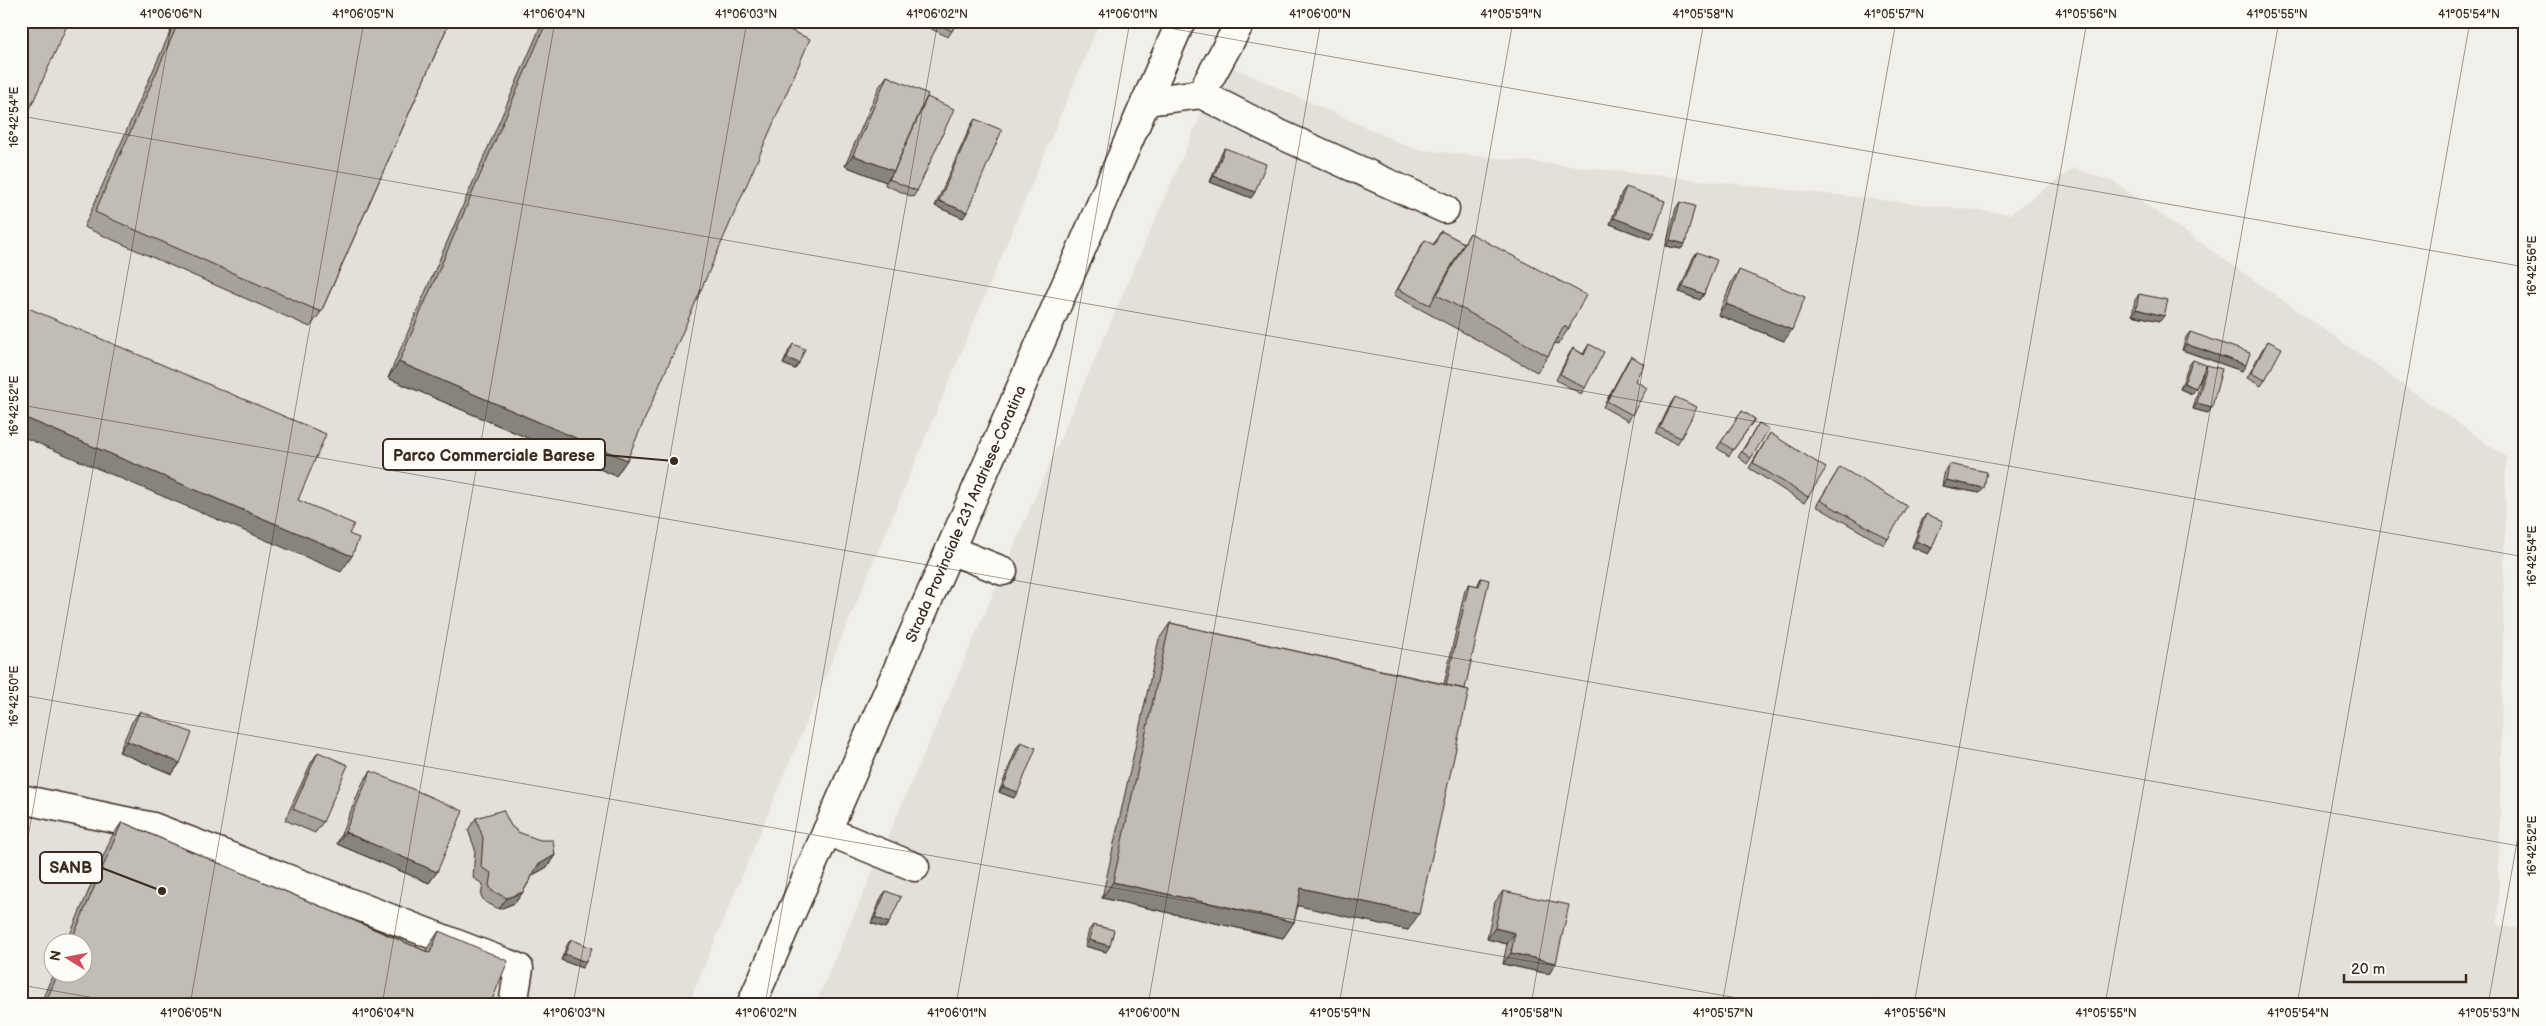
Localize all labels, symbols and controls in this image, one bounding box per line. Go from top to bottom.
text: 41°06'06"N [140,7,202,22]
text: 41°06'05"N [332,7,394,22]
text: 41°06'04"N [523,7,585,22]
text: 41°06'03"N [715,7,777,22]
text: 41°06'02"N [906,7,968,22]
text: 41°06'01"N [1098,7,1158,22]
text: 41°06'00"N [1289,7,1351,22]
text: 41°05'59"N [1480,7,1542,22]
text: 41°05'58"N [1672,7,1734,22]
text: 41°05'57"N [1864,7,1924,22]
text: 41°05'56"N [2055,7,2117,22]
text: 41°05'55"N [2246,7,2308,22]
text: 41°05'54"N [2438,7,2500,22]
text: 16°42'54"E [7,86,22,147]
text: 16°42'56"E [2525,235,2540,296]
text: 16°42'52"E [7,376,22,436]
street label: Strada Provinciale 231 Andriese-Coratina [901,382,1030,645]
callout: Parco Commerciale Barese [383,439,605,470]
text: Parco Commerciale Barese [393,447,595,466]
text: 16°42'54"E [2525,525,2540,586]
text: 16°42'50"E [7,666,22,726]
text: 16°42'52"E [2525,816,2540,876]
callout: SANB [40,852,102,883]
text: SANB [50,859,92,878]
north arrow [42,934,92,984]
text: N [46,949,65,962]
scale bar [2344,951,2466,983]
text: 20 m [2351,960,2385,979]
text: 41°06'05"N [160,1006,222,1021]
text: 41°06'04"N [352,1006,414,1021]
text: 41°06'03"N [543,1006,605,1021]
text: 41°06'02"N [735,1006,797,1021]
text: 41°06'01"N [927,1006,987,1021]
text: 41°06'00"N [1118,1006,1180,1021]
text: 41°05'59"N [1309,1006,1371,1021]
text: 41°05'58"N [1501,1006,1563,1021]
text: 41°05'57"N [1693,1006,1753,1021]
text: 41°05'56"N [1884,1006,1946,1021]
text: 41°05'55"N [2075,1006,2137,1021]
text: 41°05'54"N [2267,1006,2329,1021]
text: 41°05'53"N [2458,1006,2520,1021]

